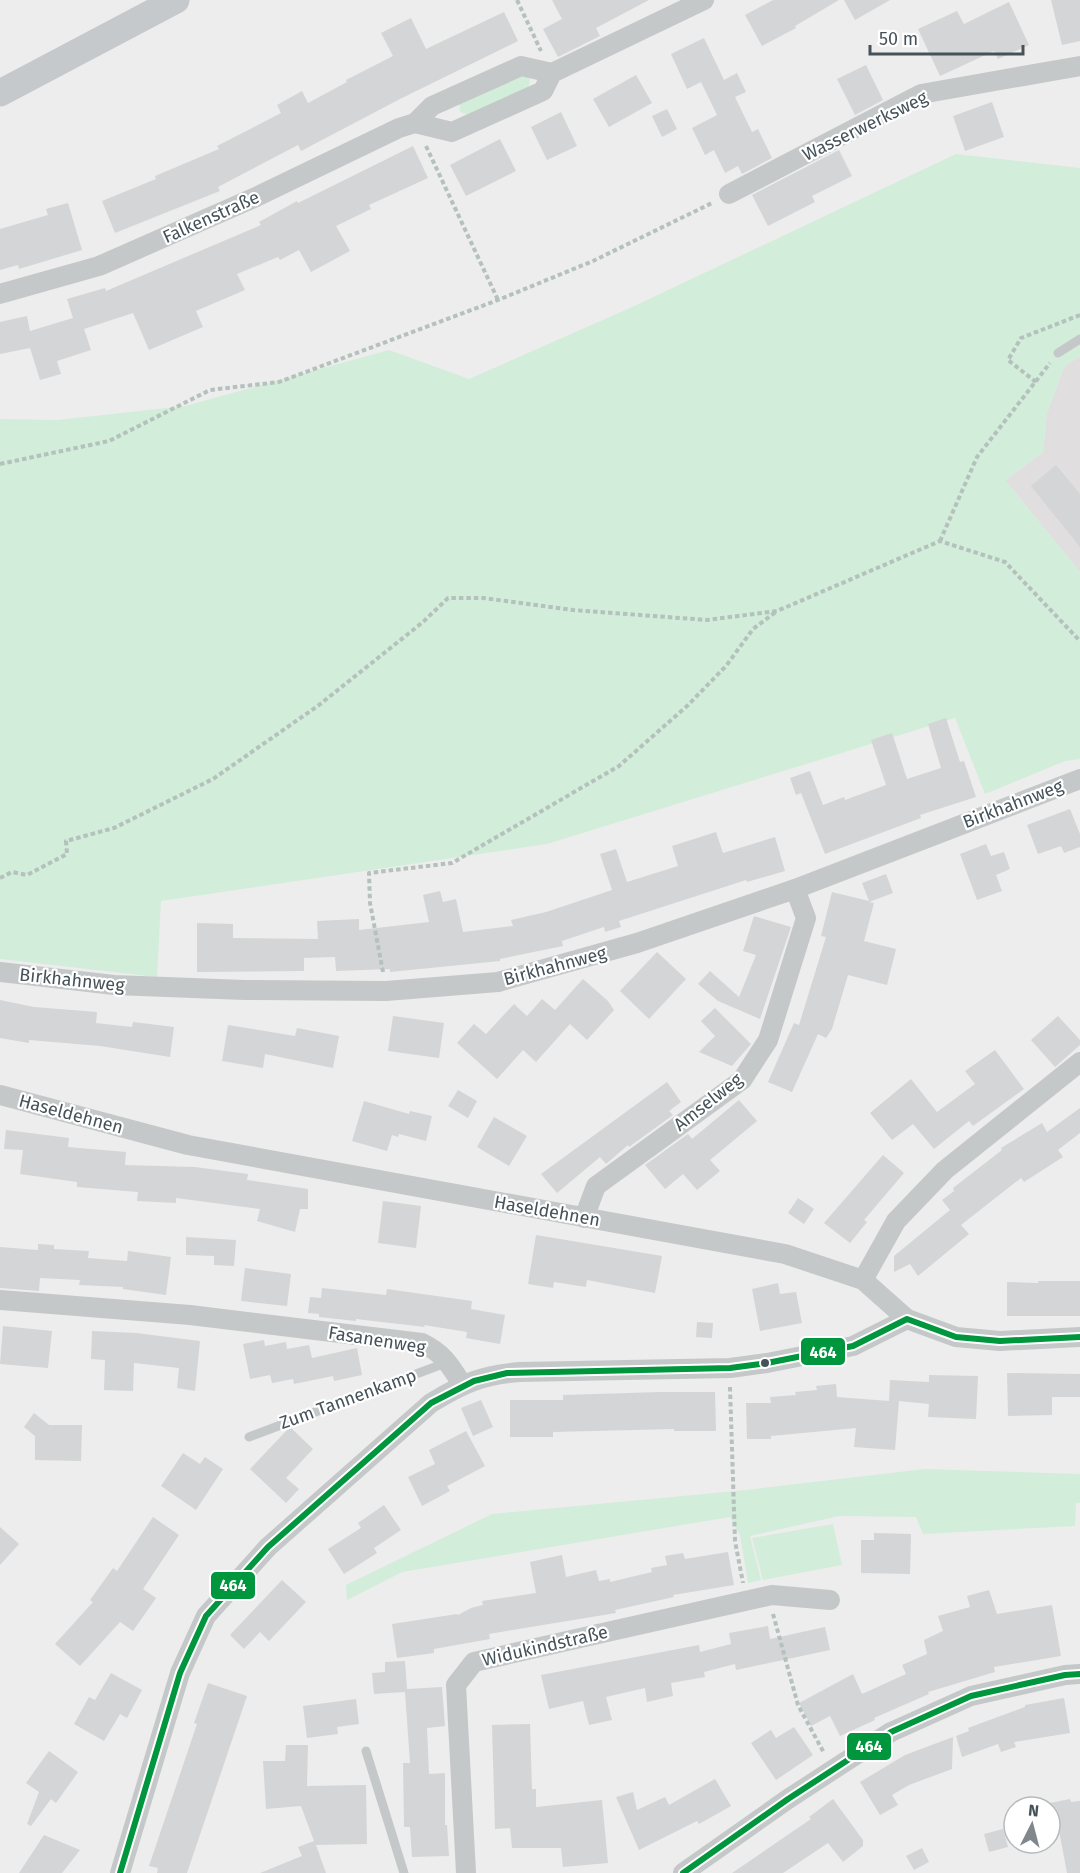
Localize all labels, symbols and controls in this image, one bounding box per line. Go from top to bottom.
scale bar [870,18,1023,56]
text: 50 m [879,28,918,50]
street label: Wasserwerksweg [799,86,932,166]
street label: Falkenstraße [159,186,263,248]
street label: Birkhahnweg [960,775,1067,833]
street label: Birkhahnweg [501,942,610,990]
street label: Birkhahnweg [18,964,126,997]
street label: Amselweg [669,1068,747,1136]
street label: Haseldehnen [16,1089,126,1139]
street label: Haseldehnen [492,1191,602,1231]
street label: Fasanenweg [327,1321,428,1359]
line badge: 464 [800,1337,846,1366]
text: 464 [809,1343,837,1362]
unlabelled marker [759,1357,771,1369]
street label: Zum Tannenkamp [276,1364,420,1434]
line badge: 464 [210,1571,256,1600]
text: 464 [219,1576,247,1595]
street label: Widukindstraße [480,1621,610,1671]
line badge: 464 [846,1732,892,1761]
text: 464 [855,1737,883,1756]
north arrow [1002,1795,1062,1855]
text: N [1027,1801,1040,1821]

